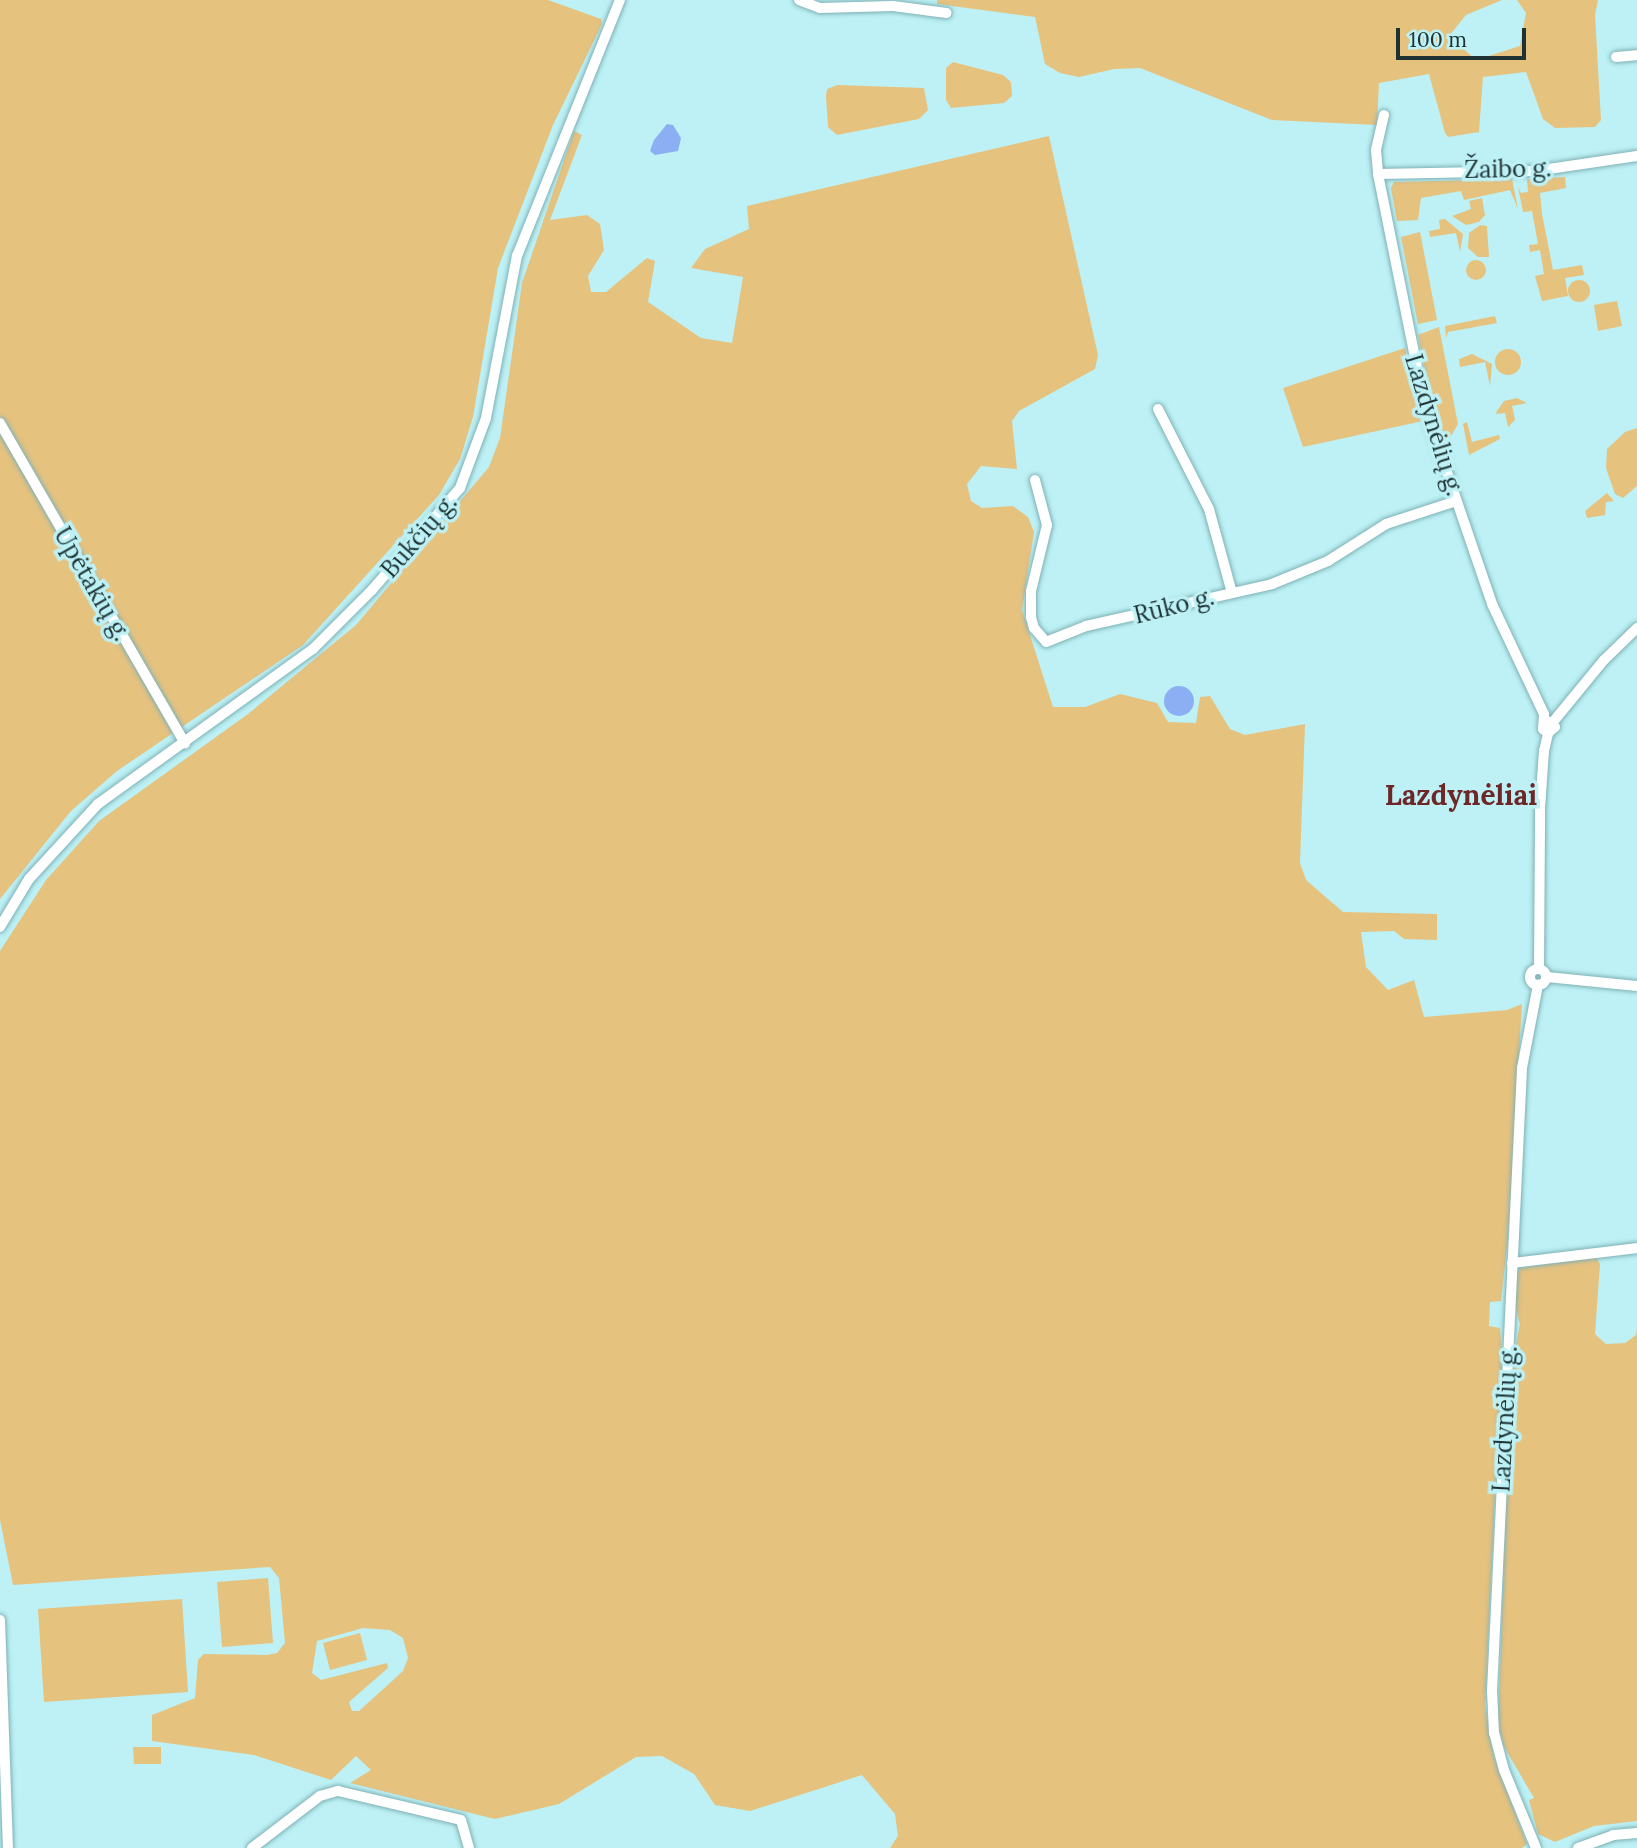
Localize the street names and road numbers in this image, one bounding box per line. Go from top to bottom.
street label: Žaibo g. [1464,154,1552,184]
street label: Lazdynėlių g. [1399,351,1469,499]
street label: Bukčių g. [375,488,463,584]
street label: Upėtakių g. [48,522,136,646]
street label: Rūko g. [1131,582,1217,630]
street label: Lazdynėlių g. [1487,1345,1523,1493]

